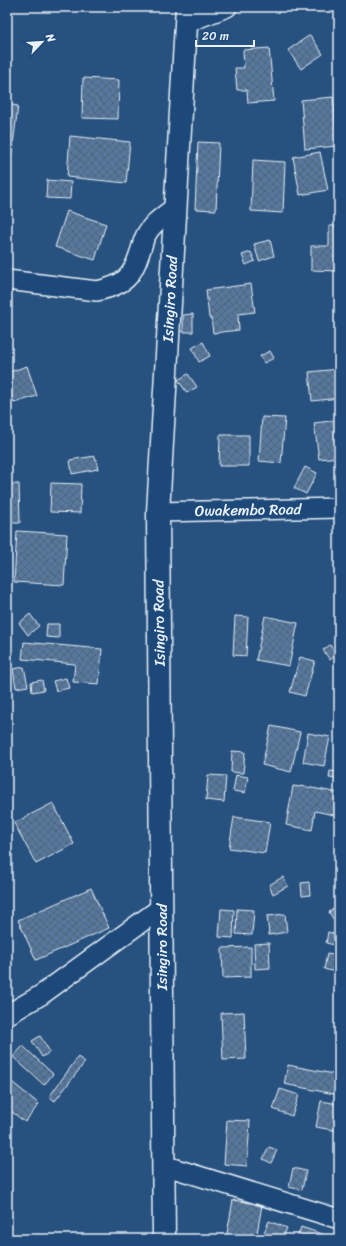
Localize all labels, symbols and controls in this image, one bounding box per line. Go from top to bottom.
north arrow [22,22,62,62]
scale bar [196,22,254,48]
text: 20 m [202,25,229,47]
text: N [40,30,61,46]
street label: Isingiro Road [155,254,185,344]
street label: Owakembo Road [195,496,303,524]
street label: Isingiro Road [145,578,173,667]
street label: Isingiro Road [149,903,175,991]

